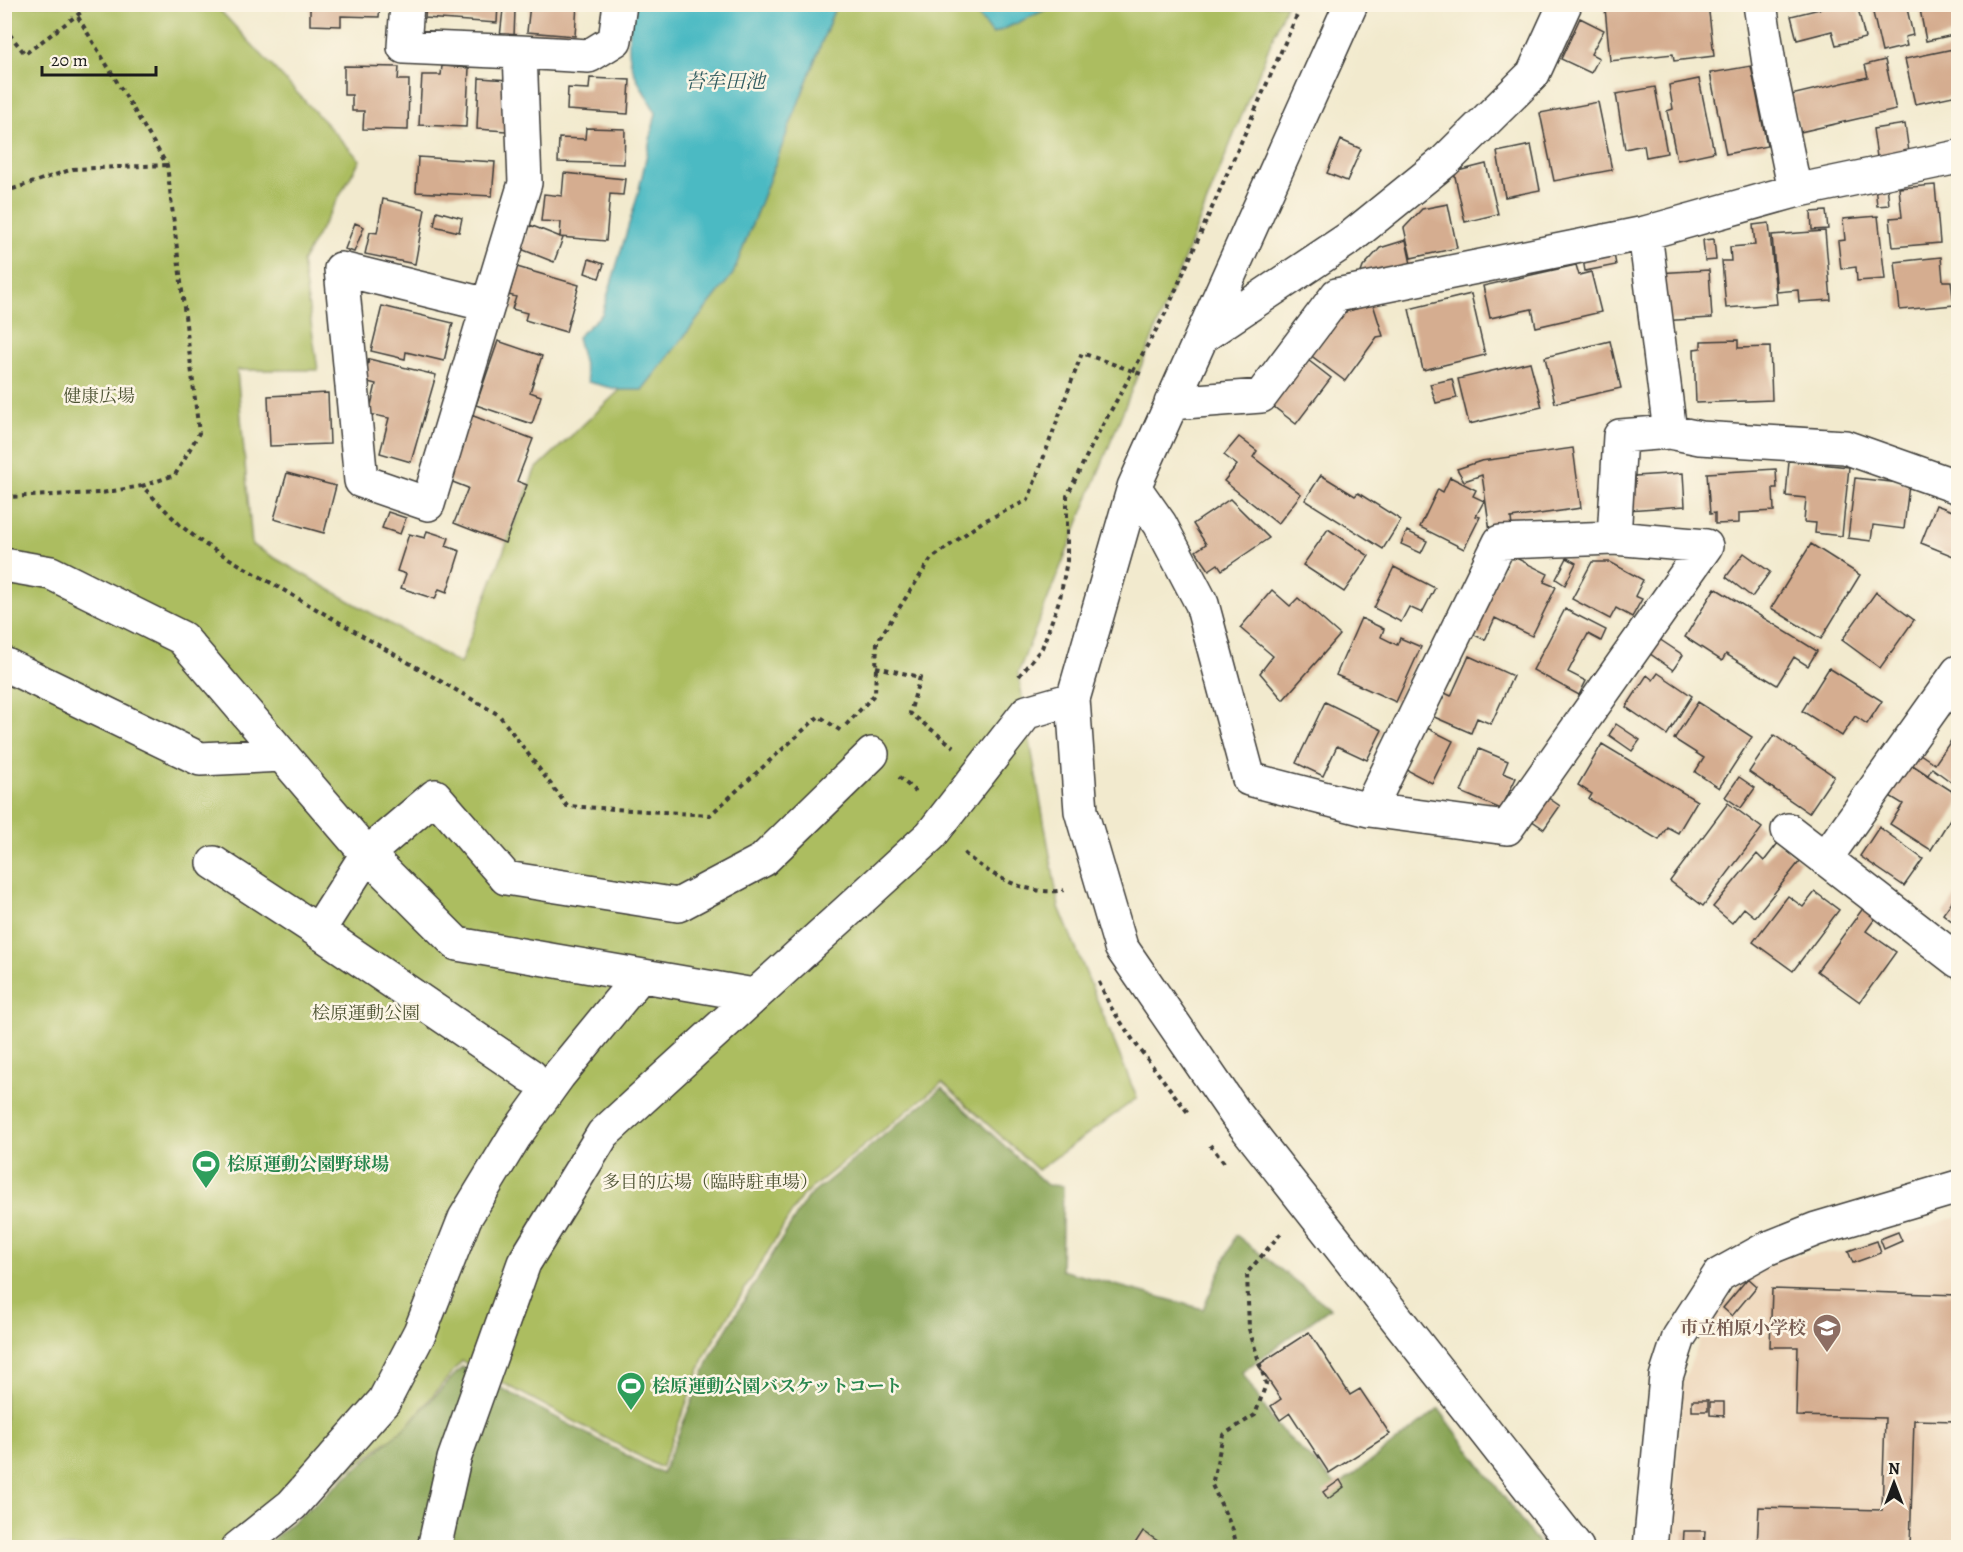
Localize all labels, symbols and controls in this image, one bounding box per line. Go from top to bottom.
scale bar [42,39,156,77]
text: 20 m [51,48,88,72]
water label: 苔牟田池 [685,68,767,95]
park label: 健康広場 [63,384,135,408]
park label: 桧原運動公園 [312,1001,420,1025]
sports icon: 桧原運動公園野球場 [190,1148,222,1190]
place label: 桧原運動公園野球場 [227,1152,389,1176]
park label: 多目的広場（臨時駐車場） [602,1170,818,1194]
school or university icon: 市立柏原小学校 [1811,1312,1843,1354]
place label: 市立柏原小学校 [1680,1316,1806,1340]
sports icon: 桧原運動公園バスケットコート [615,1370,647,1412]
place label: 桧原運動公園バスケットコート [652,1374,902,1398]
north arrow [1864,1453,1924,1513]
text: N [1888,1458,1900,1480]

